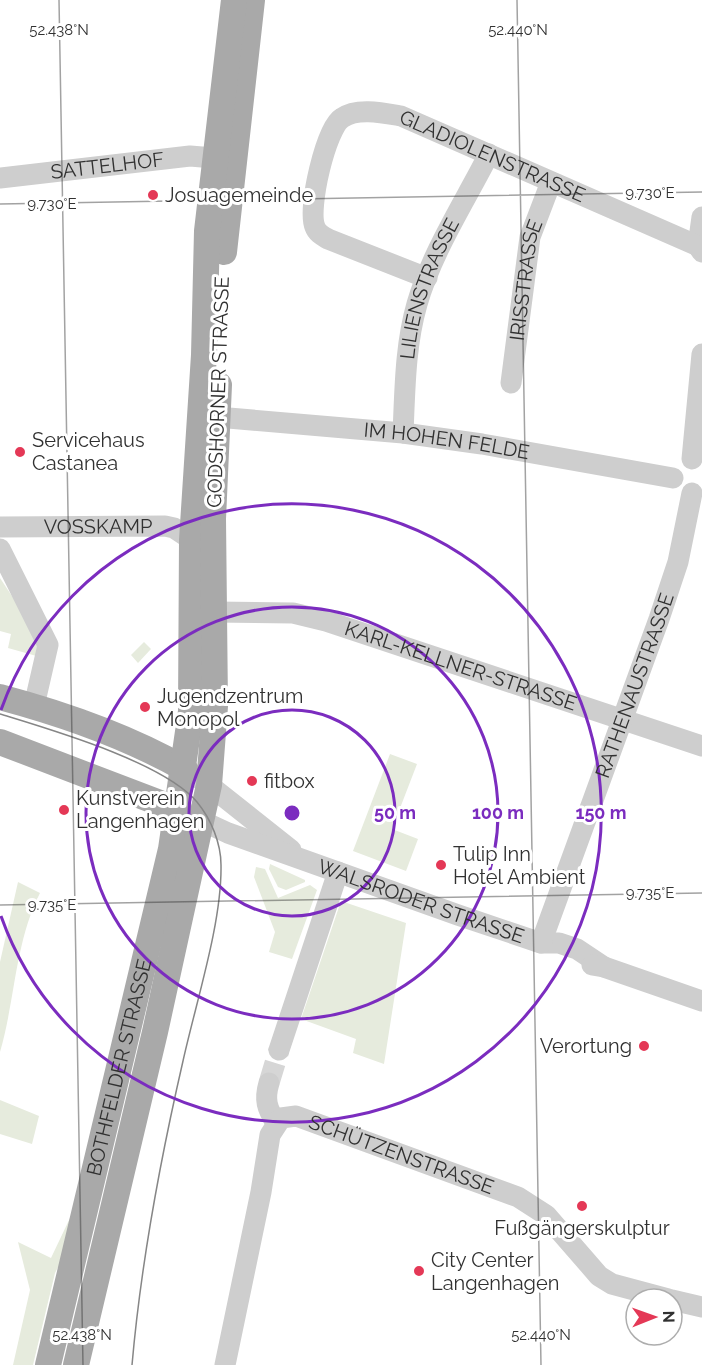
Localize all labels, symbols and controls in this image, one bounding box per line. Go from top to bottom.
text: 52.438°N [29,21,89,39]
text: 52.440°N [488,21,548,39]
street label: GLADIOLENSTRASSE [396,105,589,207]
street label: SATTELHOF [49,147,165,184]
place label: Josuagemeinde [165,183,313,207]
text: 9.730°E [625,184,675,202]
marker: Josuagemeinde [146,188,160,202]
text: 9.730°E [27,195,77,213]
street label: LILIENSTRASSE [395,214,464,360]
street label: IRISSTRASSE [505,216,548,342]
street label: GODSHORNER STRASSE [202,276,234,508]
street label: IM HOHEN FELDE [363,418,531,464]
place label: Servicehaus Castanea [32,428,145,475]
marker: Servicehaus Castanea [13,445,27,459]
street label: VOSSKAMP [44,514,152,539]
street label: RATHENAUSTRASSE [590,590,679,781]
street label: KARL-KELLNER-STRASSE [342,616,580,716]
place label: Jugendzentrum Monopol [157,684,304,731]
marker: Jugendzentrum Monopol [138,700,152,714]
place label: fitbox [264,769,315,793]
marker: fitbox [245,774,259,788]
place label: Kunstverein Langenhagen [76,786,204,833]
text: 50 m [374,802,416,823]
text: 100 m [472,802,524,823]
text: 150 m [576,802,627,823]
marker: Kunstverein Langenhagen [57,803,71,817]
centre of rings [282,803,302,823]
place label: Tulip Inn Hotel Ambient [453,842,586,889]
street label: WALSRODER STRASSE [315,854,527,948]
marker: Tulip Inn Hotel Ambient [434,858,448,872]
text: 9.735°E [626,884,674,902]
text: 9.735°E [28,896,76,914]
street label: BOTHFELDER STRASSE [82,956,156,1178]
place label: Verortung [540,1034,632,1058]
marker: Verortung [637,1039,651,1053]
street label: SCHÜTZENSTRASSE [306,1110,497,1199]
marker: Fußgängerskulptur [575,1199,589,1213]
place label: Fußgängerskulptur [494,1216,670,1240]
place label: City Center Langenhagen [431,1248,559,1295]
marker: City Center Langenhagen [412,1264,426,1278]
north arrow [624,1287,684,1347]
text: N [659,1310,678,1323]
text: 52.438°N [52,1326,112,1344]
text: 52.440°N [511,1326,571,1344]

